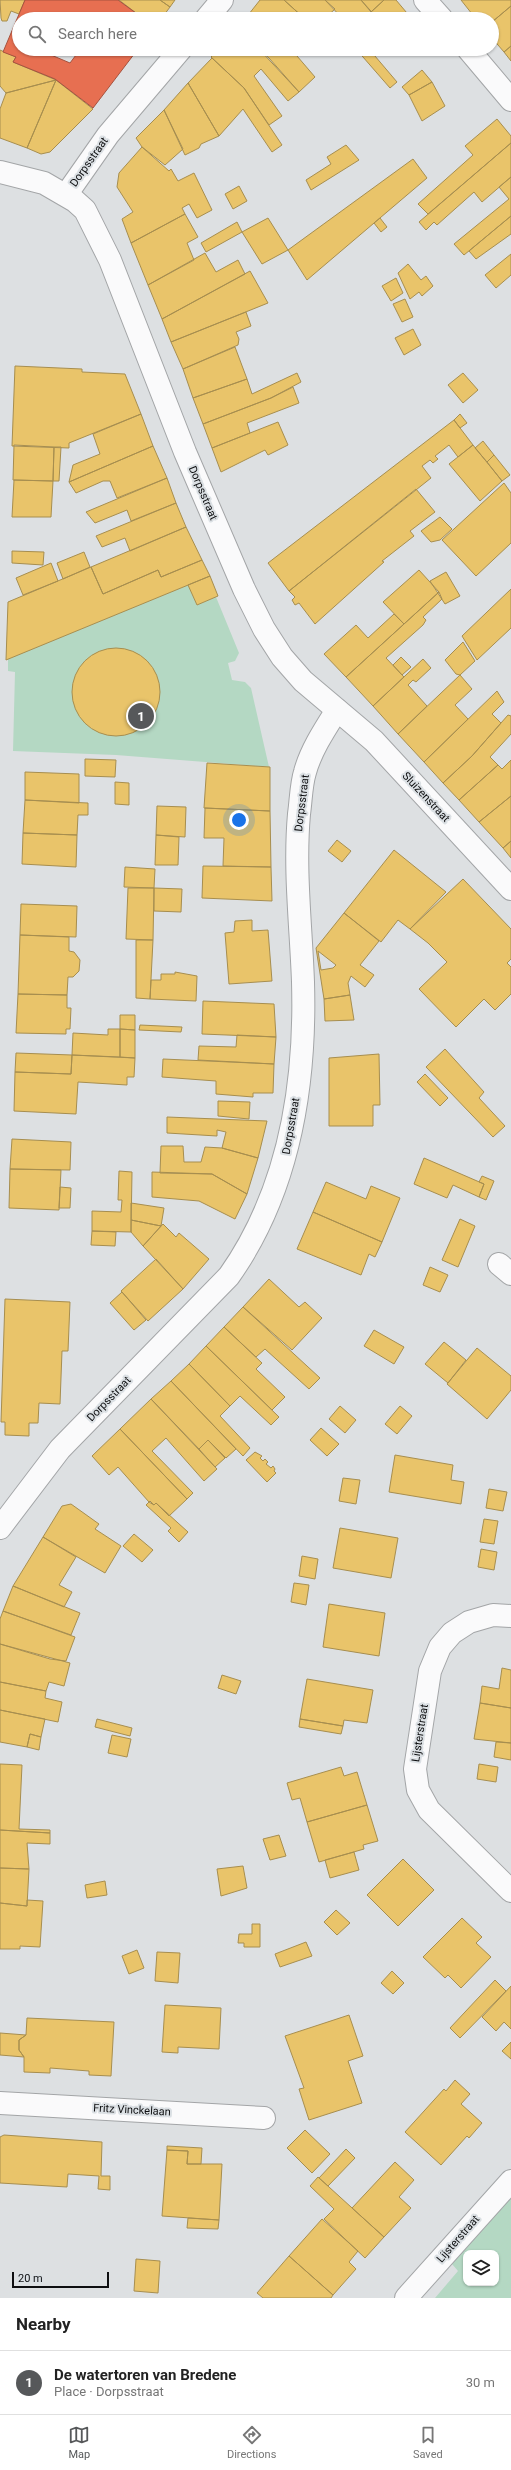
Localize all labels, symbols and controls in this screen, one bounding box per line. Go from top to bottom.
search box [12,12,499,56]
icon: search [26,23,48,45]
text: Search here [58,25,137,43]
street label: Dorpsstraat [67,134,111,189]
street label: Dorpsstraat [186,464,220,522]
pin: 1 [128,701,154,731]
street label: Sluizenstraat [400,769,453,825]
street label: Dorpsstraat [292,773,312,832]
your location [229,810,249,830]
street label: Dorpsstraat [280,1096,302,1155]
street label: Dorpsstraat [84,1374,134,1424]
street label: Lijsterstraat [409,1703,431,1763]
street label: Fritz Vinckelaan [93,2101,171,2119]
street label: Lijsterstraat [434,2212,482,2265]
map controls [463,2250,499,2286]
button: layers [463,2250,499,2286]
scale bar [12,2270,109,2289]
text: 20 m [18,2272,43,2285]
text: Nearby [16,2314,71,2334]
text: De watertoren van Bredene [54,2366,236,2384]
text: 1 [25,2375,33,2390]
text: 30 m [466,2375,495,2390]
text: Place · Dorpsstraat [54,2384,164,2399]
tab: Map [68,2424,90,2461]
tab: Directions [227,2424,276,2461]
tab: Saved [413,2424,443,2461]

